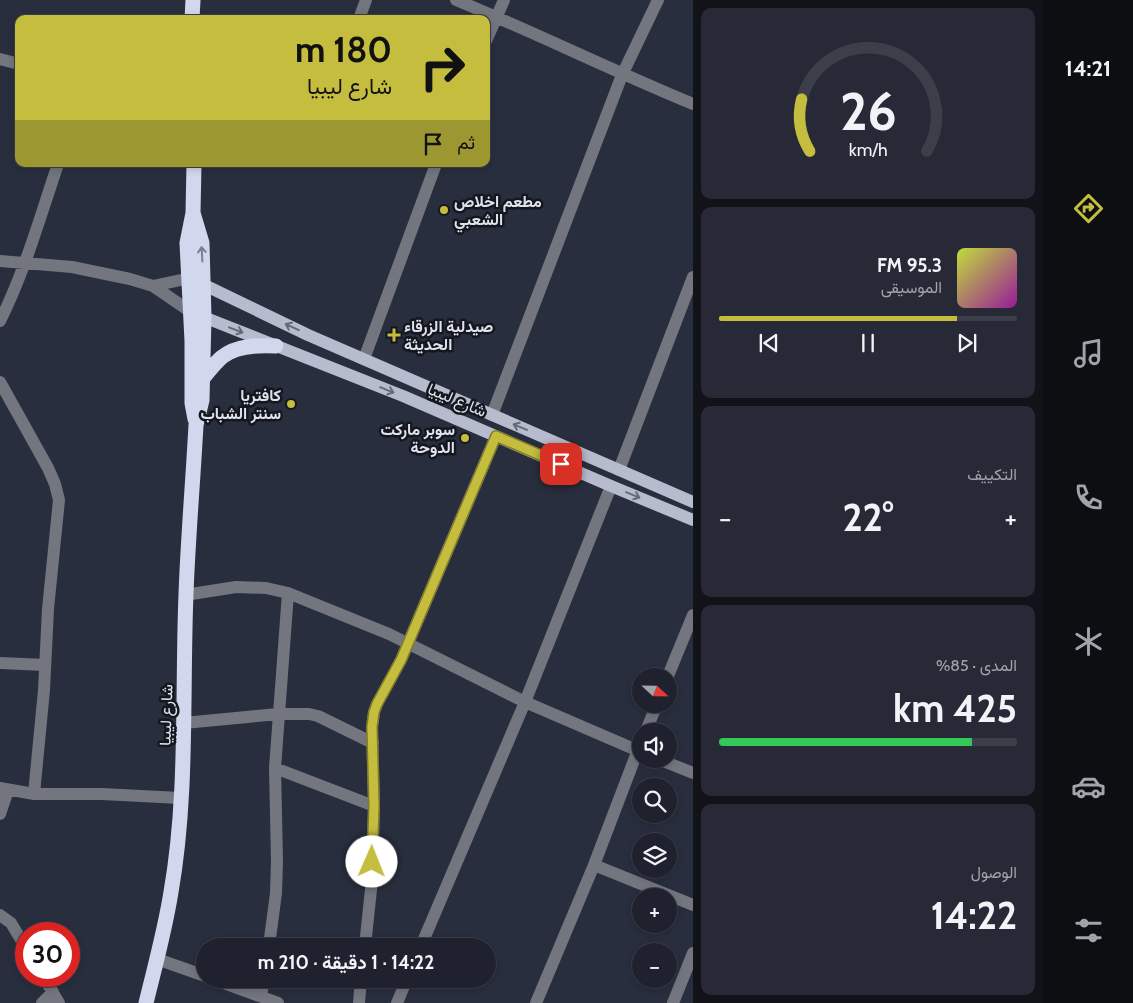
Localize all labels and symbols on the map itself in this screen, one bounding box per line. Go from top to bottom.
place label: مطعم اخلاص الشعبي [454,192,542,233]
marker: مطعم اخلاص الشعبي [438,204,450,216]
one-way arrow [198,246,207,262]
place label: صيدلية الزرقاء الحديثة [404,317,493,354]
one-way arrow [285,322,300,332]
one-way arrow [228,326,243,335]
marker: صيدلية الزرقاء الحديثة [388,329,400,341]
street label: شارع ليبيا [424,379,489,423]
place label: كافتريا سنتر الشباب [200,386,281,424]
one-way arrow [379,386,394,395]
marker: كافتريا سنتر الشباب [285,398,297,410]
place label: سوبر ماركت الدوحة [381,420,455,458]
one-way arrow [513,421,528,431]
marker: سوبر ماركت الدوحة [459,432,471,444]
pin [540,443,582,485]
one-way arrow [625,491,640,500]
north arrow [632,668,678,712]
street label: شارع ليبيا [155,684,179,746]
position arrow [345,835,397,887]
speed limit sign: 30 [15,922,80,987]

